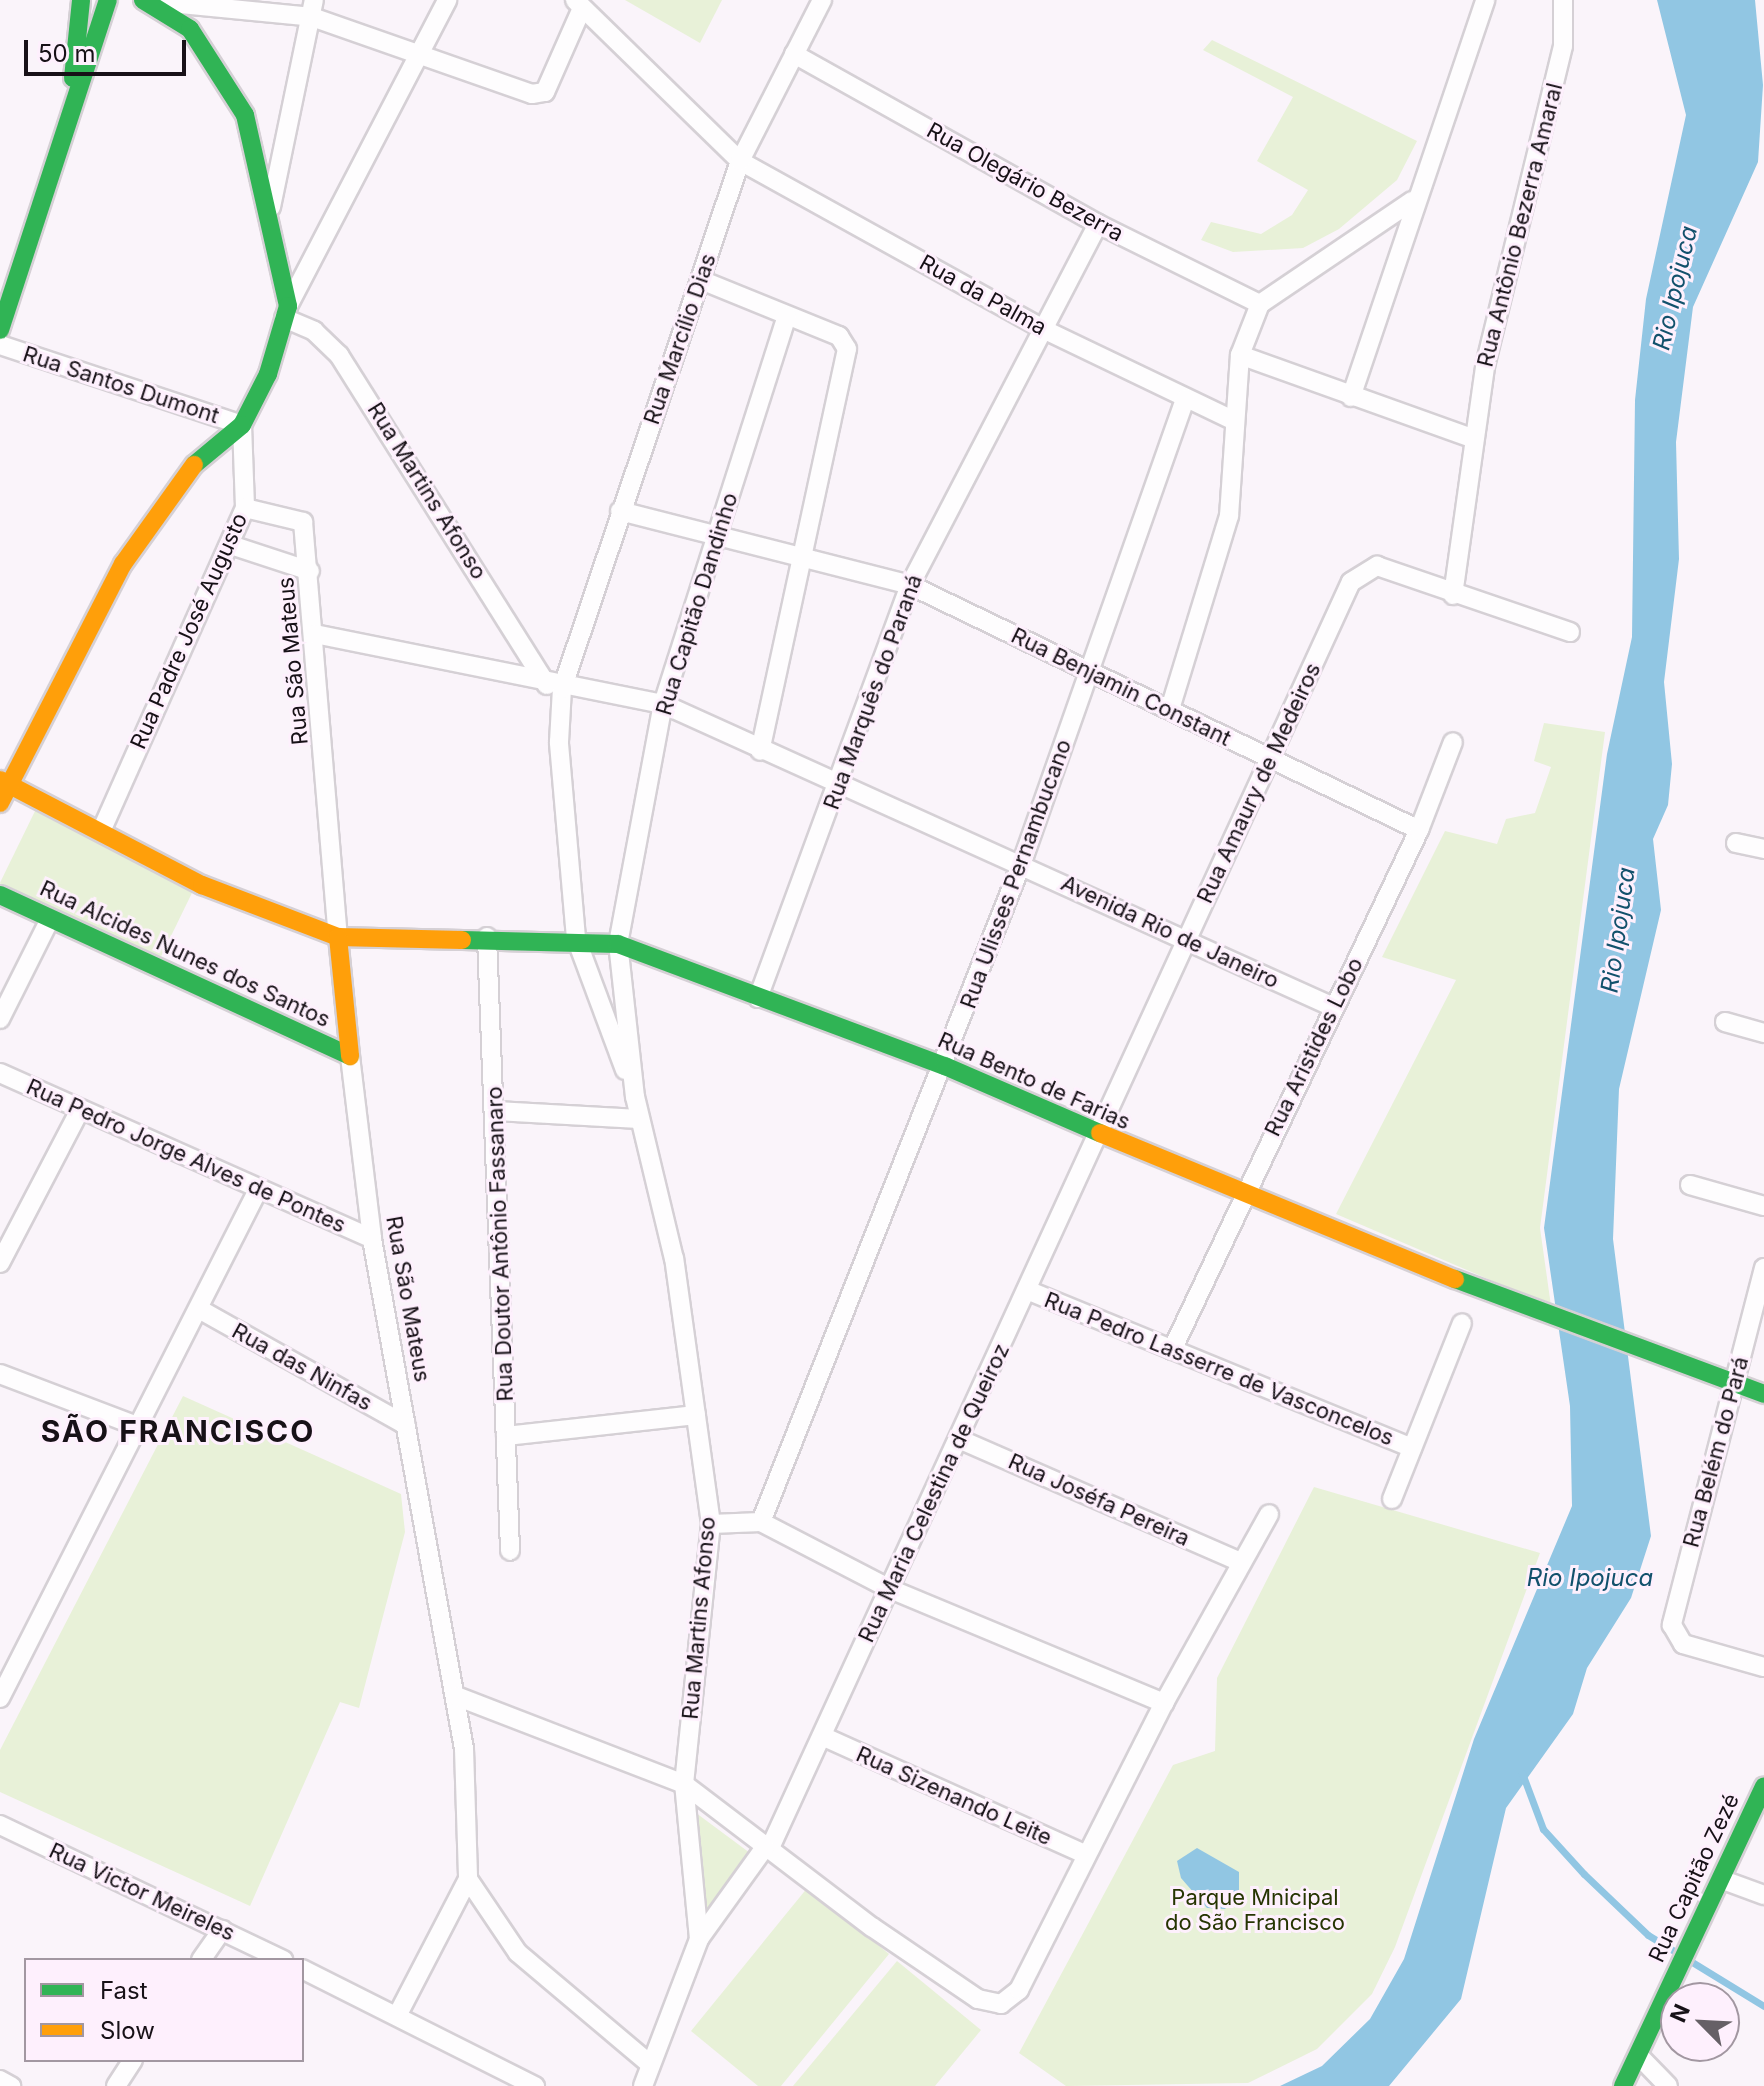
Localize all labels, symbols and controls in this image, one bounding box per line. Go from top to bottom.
scale bar [28,24,190,74]
text: 50 m [38,39,96,68]
street label: Rua Antônio Bezerra Amaral [1472,80,1568,370]
street label: Rua Olegário Bezerra [922,117,1128,247]
water label: Rio Ipojuca [1647,223,1703,353]
street label: Rua da Palma [915,249,1051,341]
street label: Rua Marcílio Dias [638,250,722,428]
street label: Rua Santos Dumont [20,341,222,429]
street label: Rua Martins Afonso [362,398,492,584]
street label: Rua Capitão Dandinho [651,490,743,718]
street label: Rua Padre José Augusto [125,509,253,753]
street label: Rua Marquês do Paraná [818,571,928,813]
street label: Rua São Mateus [273,576,313,746]
street label: Rua Benjamin Constant [1007,622,1235,752]
street label: Rua Amaury de Medeiros [1192,659,1326,907]
street label: Rua Ulisses Pernambucano [955,736,1077,1012]
water label: Rio Ipojuca [1595,865,1641,995]
street label: Avenida Rio de Janeiro [1057,870,1283,994]
street label: Rua Alcides Nunes dos Santos [36,875,334,1033]
street label: Rua Aristides Lobo [1259,953,1369,1141]
street label: Rua Bento de Farias [934,1027,1134,1135]
street label: Rua Pedro Jorge Alves de Pontes [22,1073,350,1239]
street label: Rua Doutor Antônio Fassanaro [481,1086,519,1402]
street label: Rua São Mateus [380,1214,436,1384]
street label: Rua Pedro Lasserre de Vasconcelos [1040,1287,1398,1451]
street label: Rua das Ninfas [227,1318,377,1416]
street label: Rua Maria Celestina de Queiroz [853,1339,1015,1647]
street label: Rua Belém do Pará [1678,1354,1754,1550]
district label: SÃO FRANCISCO [41,1413,315,1449]
street label: Rua Joséfa Pereira [1004,1448,1194,1552]
street label: Rua Martins Afonso [677,1515,721,1721]
water label: Rio Ipojuca [1527,1564,1653,1592]
street label: Rua Sizenando Leite [852,1741,1056,1851]
street label: Rua Capitão Zezé [1643,1790,1745,1966]
street label: Rua Victor Meireles [45,1837,239,1947]
park label: Parque Mnicipal do São Francisco [1165,1884,1345,1936]
legend [24,1958,304,2062]
text: Fast [100,1976,148,2005]
north arrow [1660,1982,1740,2062]
text: N [1665,2000,1695,2026]
text: Slow [100,2016,155,2045]

